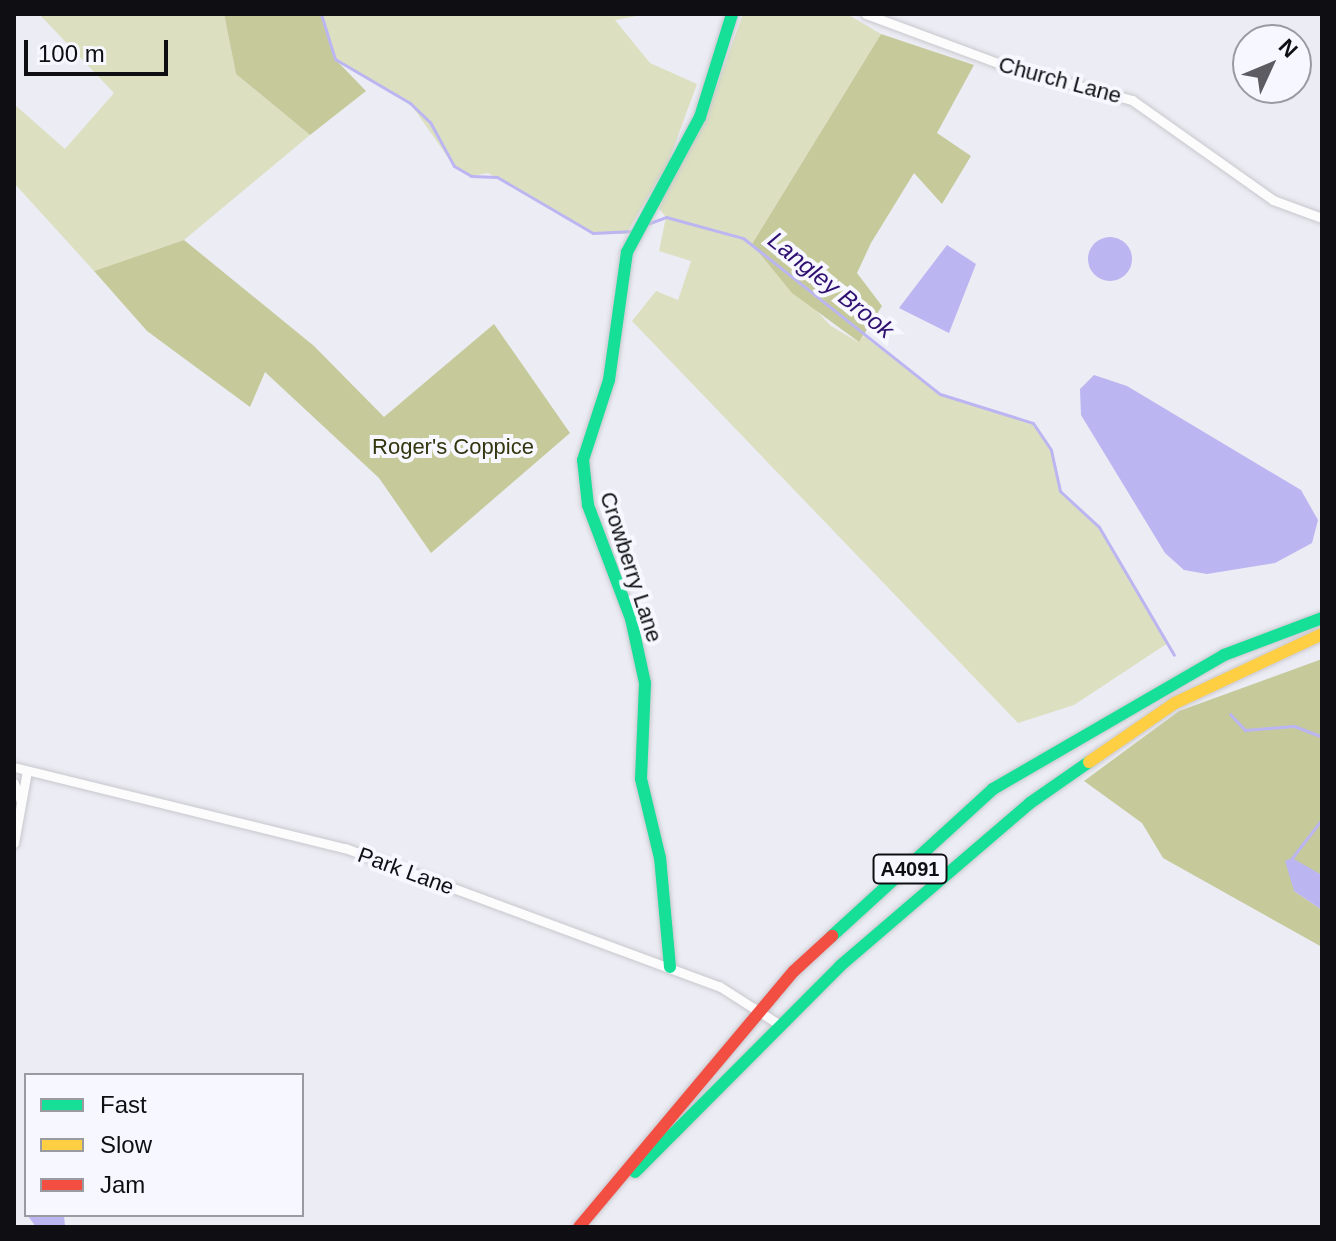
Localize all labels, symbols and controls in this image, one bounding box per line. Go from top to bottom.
scale bar [28,24,172,74]
north arrow [1232,24,1312,104]
text: N [1274,34,1303,63]
text: 100 m [38,40,105,67]
street label: Church Lane [996,51,1124,109]
water label: Langley Brook [762,226,900,344]
park label: Roger's Coppice [372,434,534,460]
street label: Crowberry Lane [594,488,668,646]
street label: Park Lane [354,841,458,901]
road number: A4091 [872,853,948,885]
legend [24,1073,304,1217]
text: Fast [100,1091,147,1118]
text: Slow [100,1131,152,1158]
text: Jam [100,1171,145,1198]

